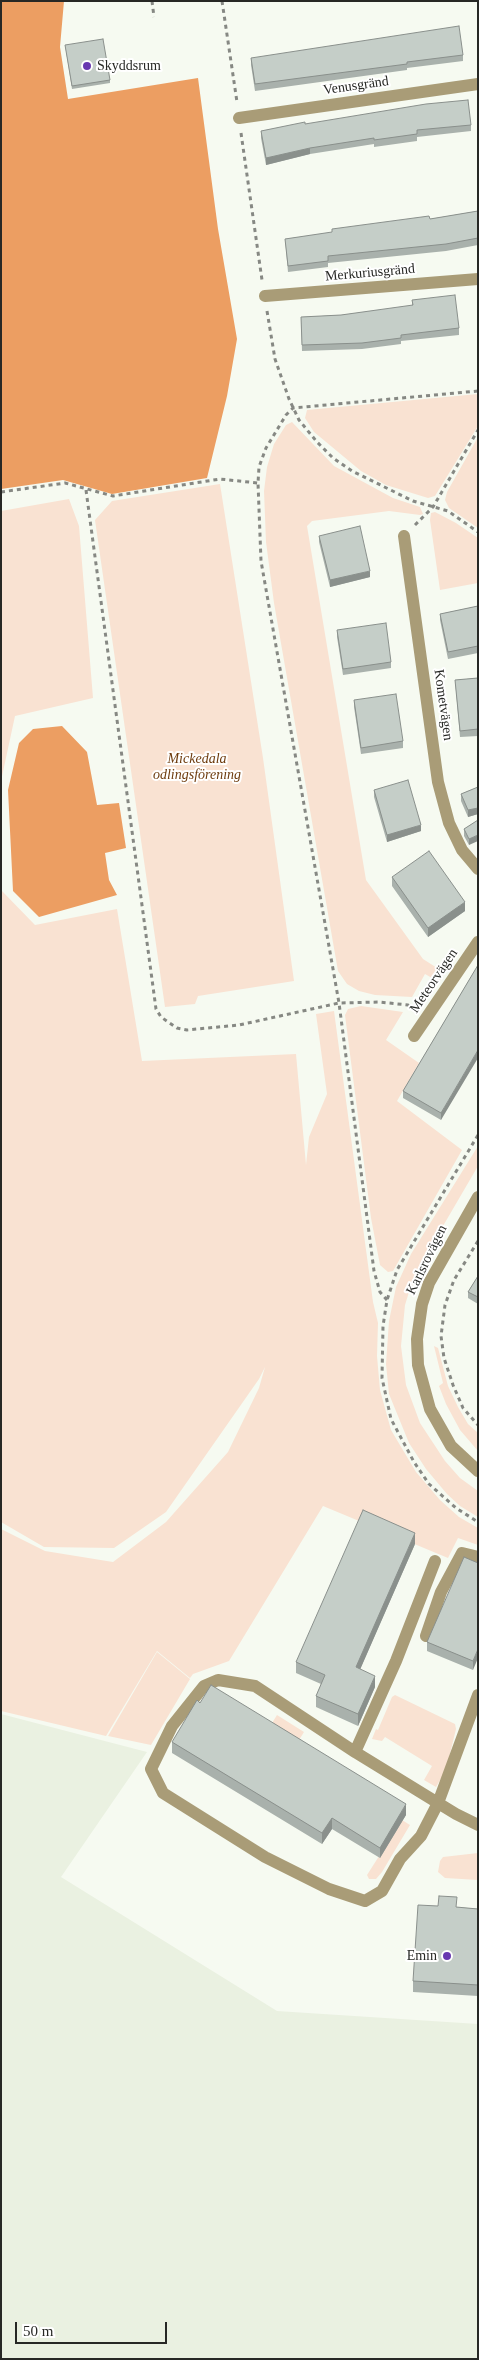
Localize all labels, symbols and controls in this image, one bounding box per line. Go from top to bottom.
place label: Skyddsrum [97,58,161,74]
marker: Skyddsrum [81,60,93,72]
street label: Venusgränd [322,73,390,99]
street label: Merkuriusgränd [324,261,416,285]
street label: Kometvägen [430,668,456,742]
park label: Mickedala odlingsförening [153,751,241,784]
street label: Meteorvägen [406,946,462,1016]
street label: Karlsrovägen [403,1222,451,1298]
place label: Emin [407,1948,437,1964]
marker: Emin [441,1950,453,1962]
scale bar [18,2312,170,2344]
text: 50 m [23,2323,53,2339]

